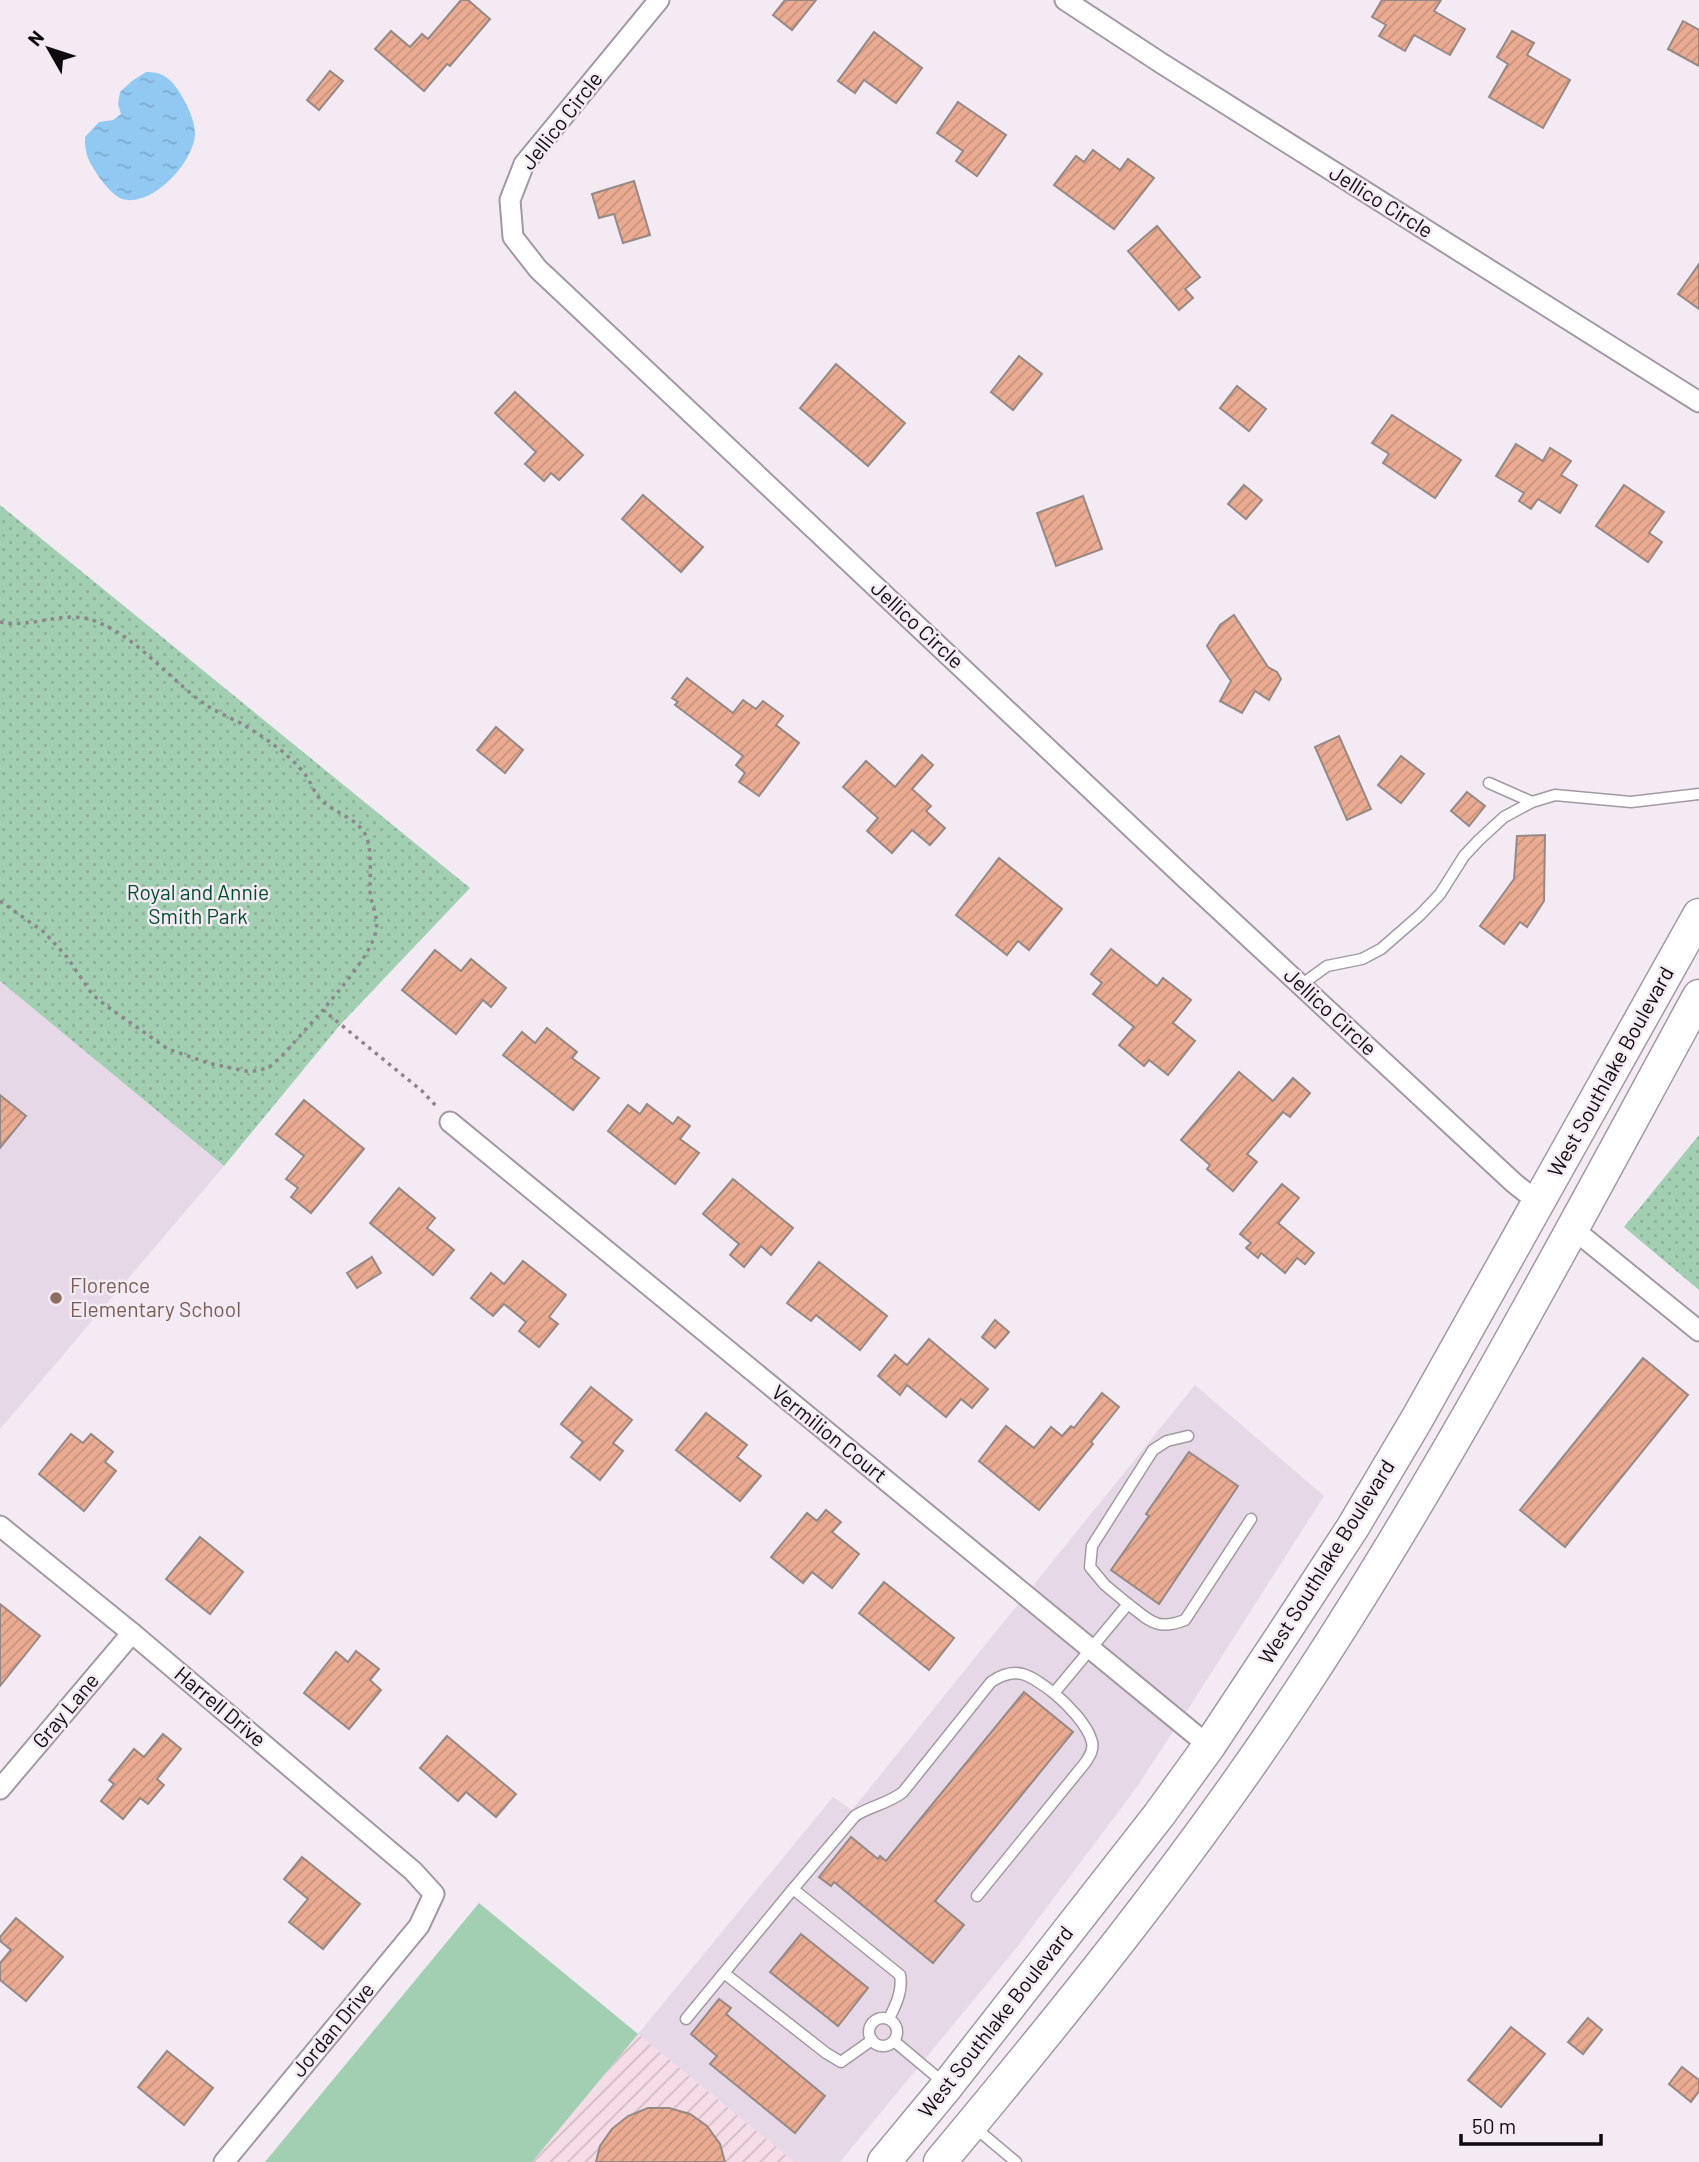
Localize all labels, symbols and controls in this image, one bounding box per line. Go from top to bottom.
north arrow [14,14,84,84]
text: N [22,26,48,50]
street label: Jellico Circle [515,66,607,174]
street label: Jellico Circle [1325,159,1438,242]
street label: Jellico Circle [867,575,969,673]
park label: Royal and Annie Smith Park [127,879,269,928]
street label: Jellico Circle [1280,962,1382,1060]
street label: West Southlake Boulevard [1541,962,1678,1181]
place label: Florence Elementary School [70,1272,241,1321]
marker: Florence Elementary School [48,1290,64,1306]
street label: Vermilion Court [767,1379,893,1487]
street label: West Southlake Boulevard [1252,1454,1399,1668]
street label: Harrell Drive [170,1660,272,1751]
street label: Gray Lane [26,1668,103,1753]
street label: West Southlake Boulevard [912,1920,1077,2122]
street label: Jordan Drive [285,1977,379,2081]
scale bar [1461,2102,1601,2146]
text: 50 m [1472,2113,1516,2138]

